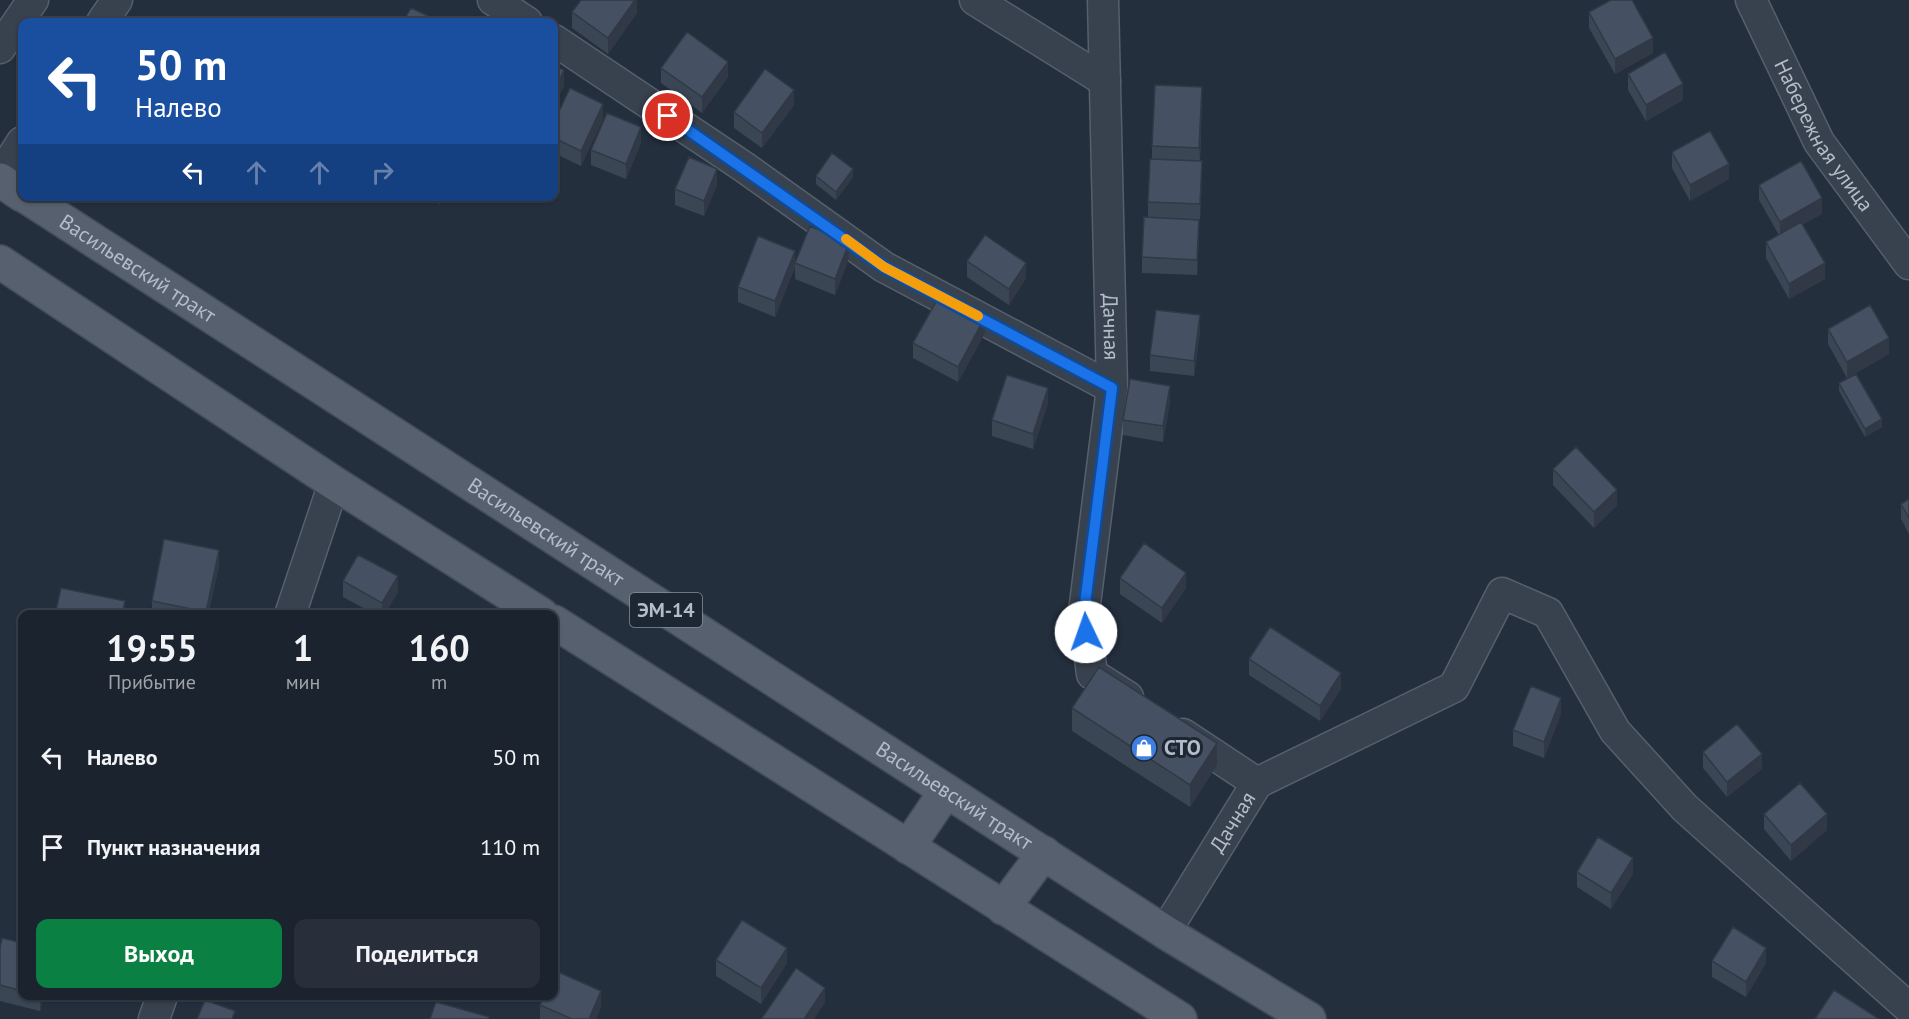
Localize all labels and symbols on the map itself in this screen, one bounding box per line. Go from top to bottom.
street label: Набережная улица [1768,55,1880,217]
pin [642,90,693,141]
street label: Васильевский тракт [54,208,222,329]
street label: Дачная [1097,293,1125,360]
street label: Васильевский тракт [463,471,630,593]
road number: ЭМ-14 [630,593,702,627]
position arrow [1054,600,1118,664]
shop icon: СТО [1129,733,1159,763]
place label: СТО [1164,734,1201,761]
street label: Васильевский тракт [871,735,1038,856]
street label: Дачная [1203,787,1261,857]

